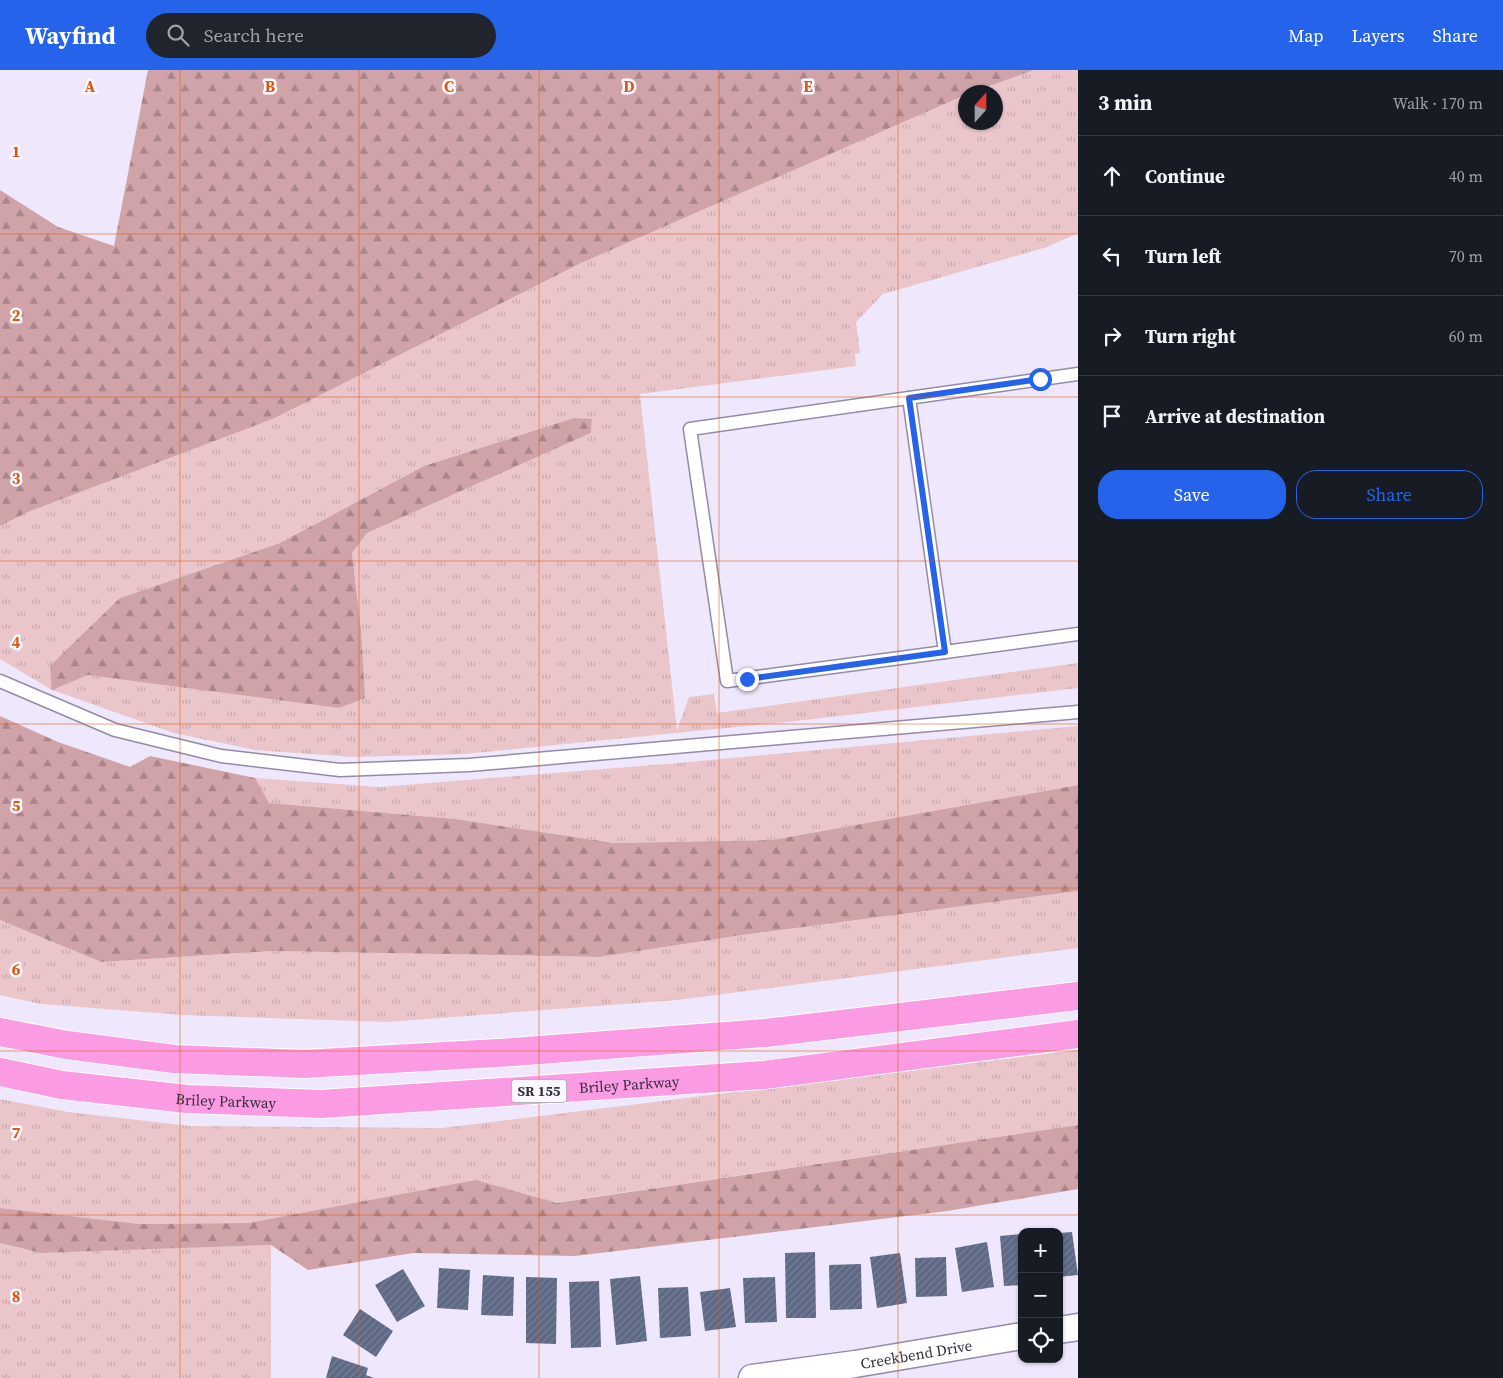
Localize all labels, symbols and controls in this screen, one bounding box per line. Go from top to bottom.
search box [146,13,496,58]
text: Wayfind [25,19,116,52]
icon: search [164,21,192,49]
text: Search here [204,22,304,48]
text: Map [1288,23,1323,48]
text: Layers [1351,23,1404,48]
text: Share [1432,23,1478,48]
text: A [85,75,96,97]
text: B [265,75,276,97]
text: C [444,75,454,97]
text: D [623,75,635,97]
text: E [803,75,813,97]
north arrow [958,85,1003,130]
text: 3 min [1098,88,1153,117]
text: Walk · 170 m [1393,92,1483,114]
text: 1 [12,140,20,162]
icon: ahead [1098,162,1126,190]
text: Continue [1145,163,1225,189]
text: 40 m [1449,165,1483,187]
icon: left [1098,242,1126,270]
text: Turn left [1145,243,1221,269]
text: 70 m [1449,245,1483,267]
text: 2 [12,304,21,326]
icon: right [1098,322,1126,350]
text: Turn right [1145,323,1236,349]
text: 60 m [1449,325,1483,347]
route start [1029,368,1052,391]
icon: arrive [1098,402,1126,430]
text: Arrive at destination [1145,403,1325,429]
text: 3 [12,467,21,489]
button: Save [1098,470,1286,519]
button: Share [1296,470,1483,519]
text: 4 [12,631,21,653]
route end [736,668,759,691]
text: 5 [12,794,21,816]
text: 6 [12,958,21,980]
street label: Briley Parkway [578,1070,680,1098]
road number: SR 155 [512,1079,566,1102]
street label: Briley Parkway [174,1087,277,1113]
text: 7 [12,1121,21,1143]
map controls [1018,1228,1063,1363]
button: + [1018,1228,1063,1273]
button: − [1018,1273,1063,1318]
text: 8 [12,1285,20,1307]
button: locate [1018,1318,1063,1363]
street label: Creekbend Drive [859,1334,974,1373]

